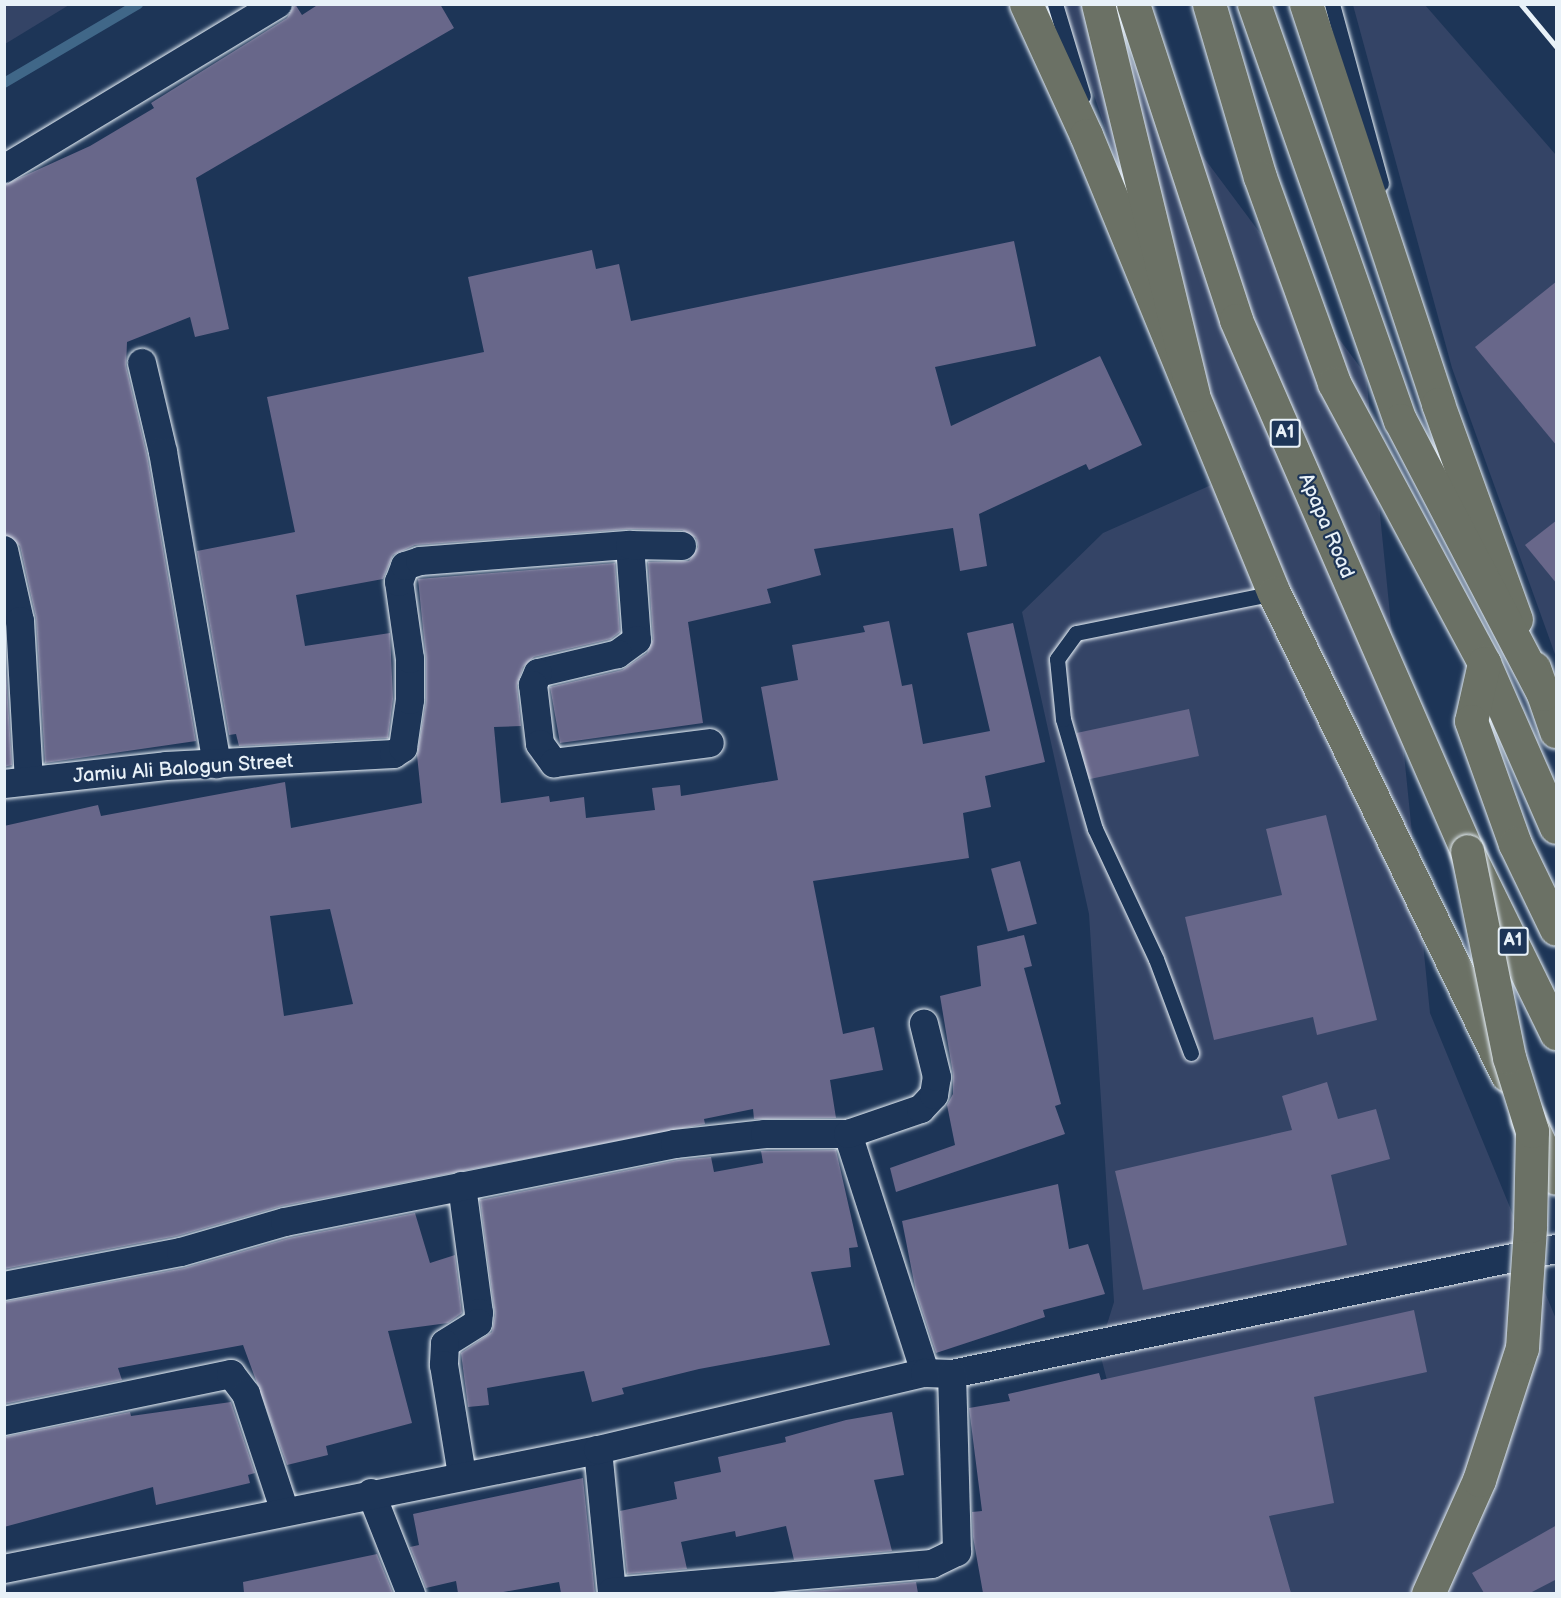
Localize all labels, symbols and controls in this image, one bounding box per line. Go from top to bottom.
road number: A1 [1268,418,1302,448]
street label: Apapa Road [1293,470,1359,582]
street label: Jamiu Ali Balogun Street [72,749,294,789]
road number: A1 [1496,926,1530,956]

